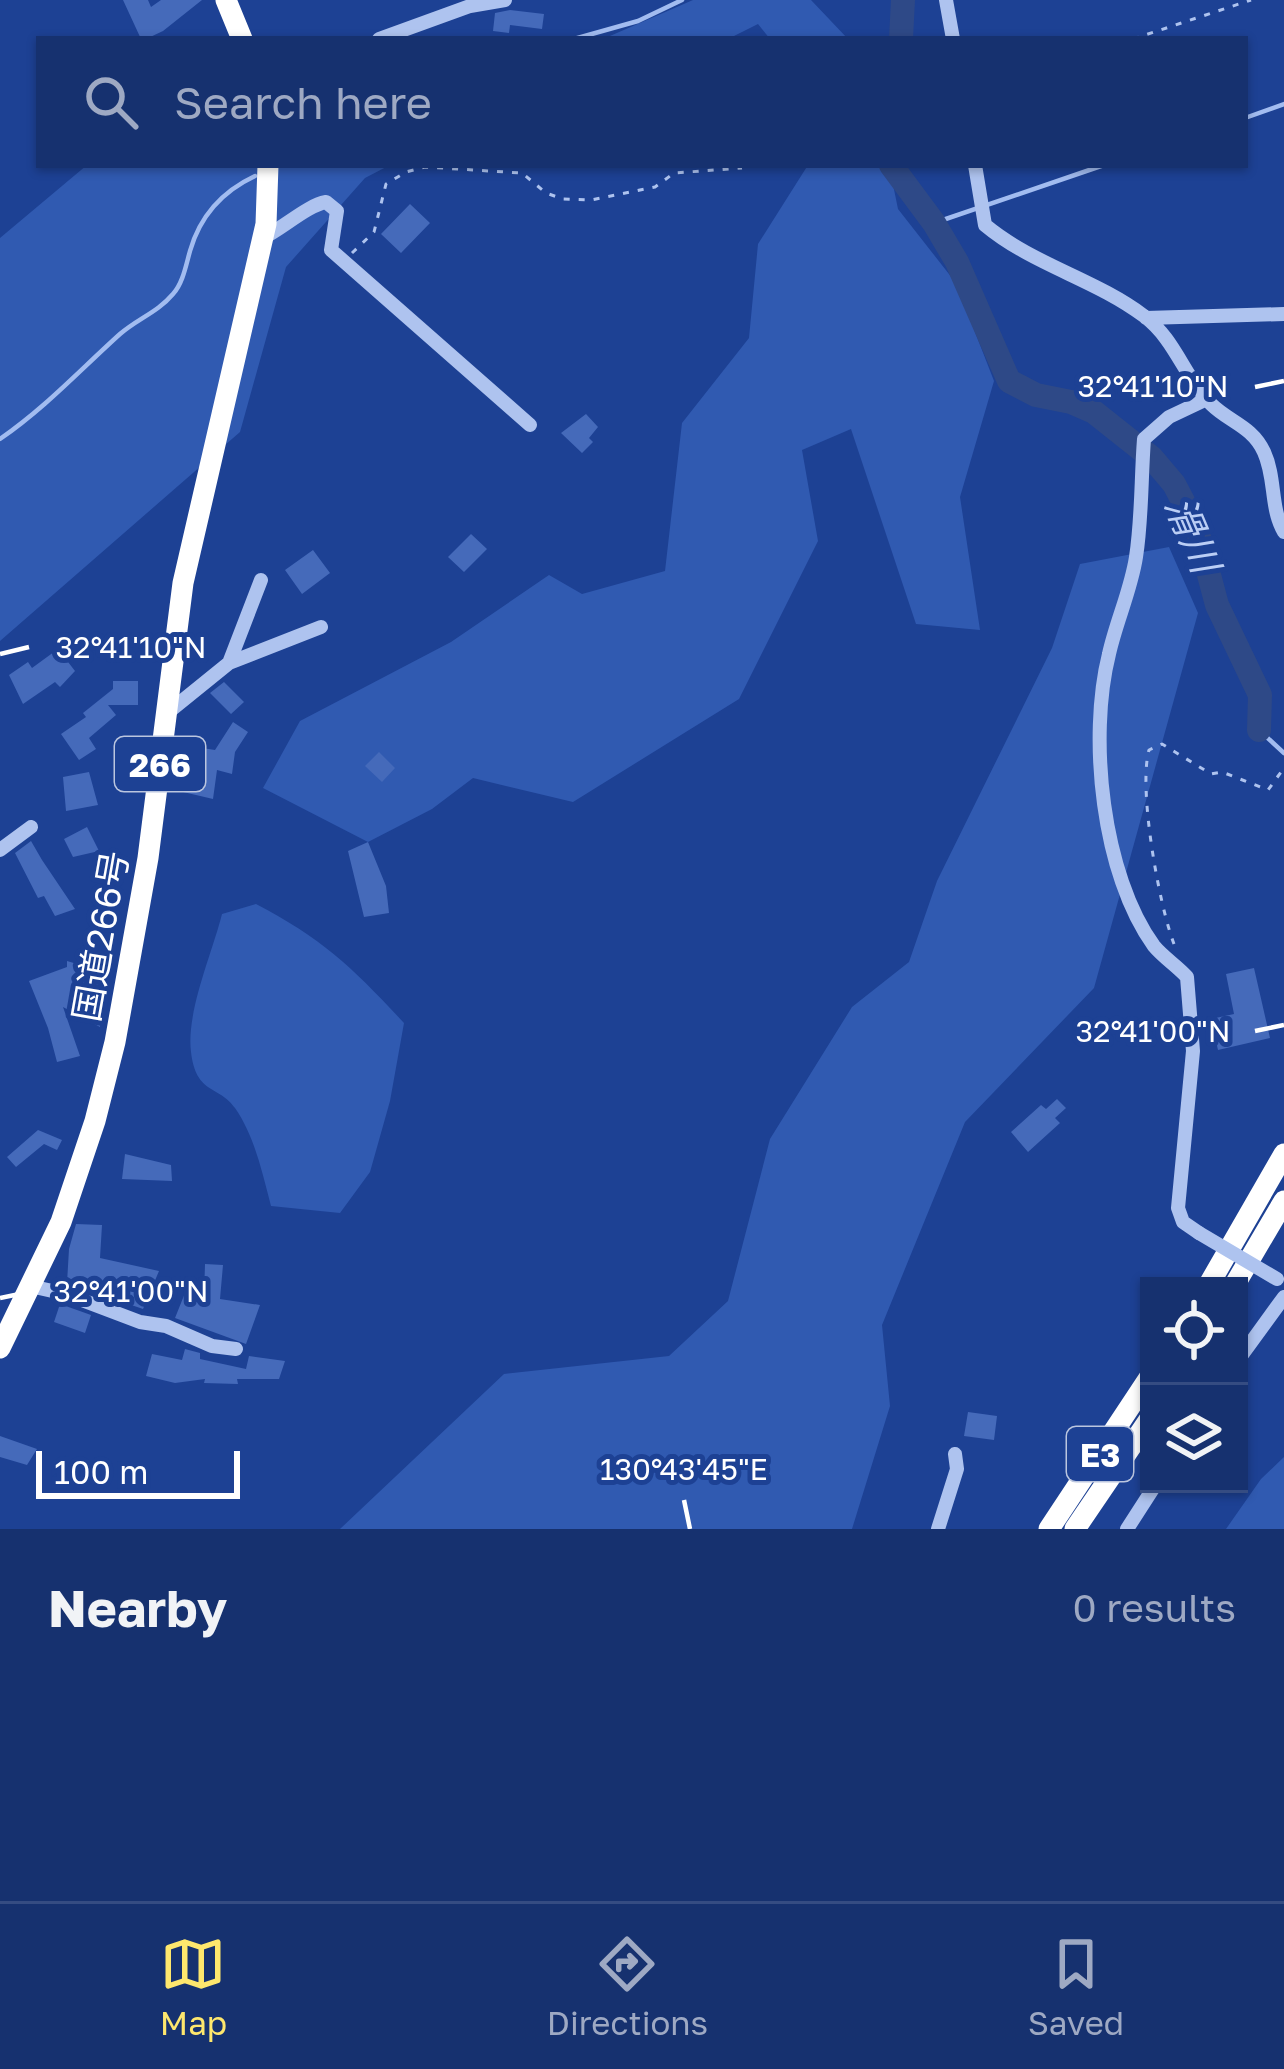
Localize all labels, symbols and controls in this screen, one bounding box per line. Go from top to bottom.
search box [36,36,1248,168]
icon: search [78,69,144,135]
text: Search here [174,75,432,129]
text: 32°41'10"N [1077,368,1229,404]
water label: 滑川 [1156,489,1231,583]
text: 32°41'10"N [55,629,207,665]
road number: 266 [115,737,205,791]
street label: 国道266号 [64,847,136,1025]
text: 32°41'00"N [1075,1013,1231,1049]
text: 32°41'00"N [53,1273,209,1309]
map controls [1140,1277,1248,1493]
button: locate [1140,1277,1248,1385]
button: layers [1140,1385,1248,1493]
road number: E3 [1067,1427,1133,1481]
scale bar [36,1445,240,1498]
text: 130°43'45"E [600,1451,768,1487]
text: 100 m [54,1452,148,1491]
text: Nearby [48,1577,227,1638]
text: 0 results [1072,1584,1236,1631]
tab: Map [160,1931,227,2042]
tab: Directions [547,1931,708,2042]
tab: Saved [1028,1931,1124,2042]

